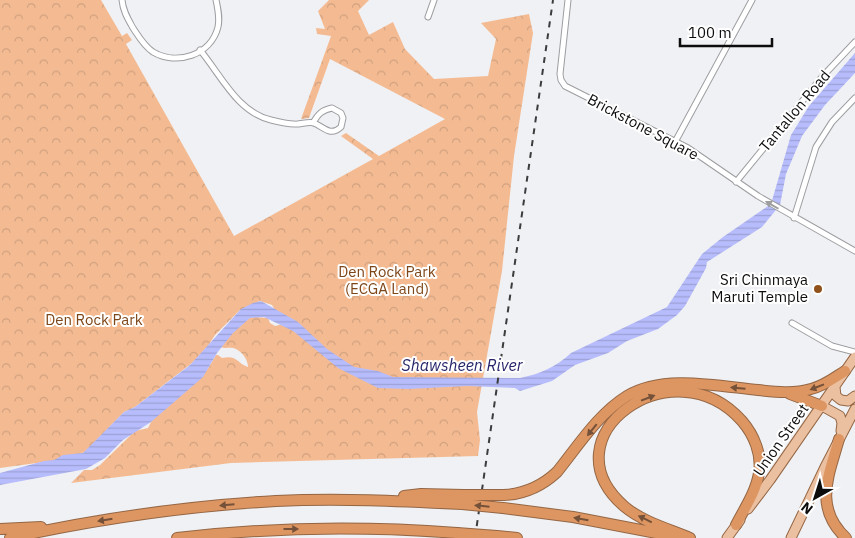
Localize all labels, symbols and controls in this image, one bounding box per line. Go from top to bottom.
scale bar [680,15,772,47]
text: 100 m [688,23,732,42]
street label: Tantallon Road [755,66,834,155]
street label: Brickstone Square [584,89,702,164]
one-way arrow [766,200,779,209]
park label: Den Rock Park (ECGA Land) [338,262,436,298]
place label: Sri Chinmaya Maruti Temple [711,270,808,306]
marker: Sri Chinmaya Maruti Temple [812,283,824,295]
park label: Den Rock Park [45,310,143,329]
water label: Shawsheen River [402,355,524,375]
one-way arrow [810,383,824,391]
one-way arrow [730,384,746,392]
one-way arrow [641,394,656,402]
street label: Union Street [749,400,812,480]
one-way arrow [586,423,597,436]
north arrow [790,473,840,523]
text: N [797,498,816,518]
one-way arrow [218,502,234,510]
one-way arrow [474,502,490,510]
one-way arrow [573,514,589,522]
one-way arrow [638,515,652,523]
one-way arrow [97,516,113,524]
one-way arrow [283,525,299,533]

